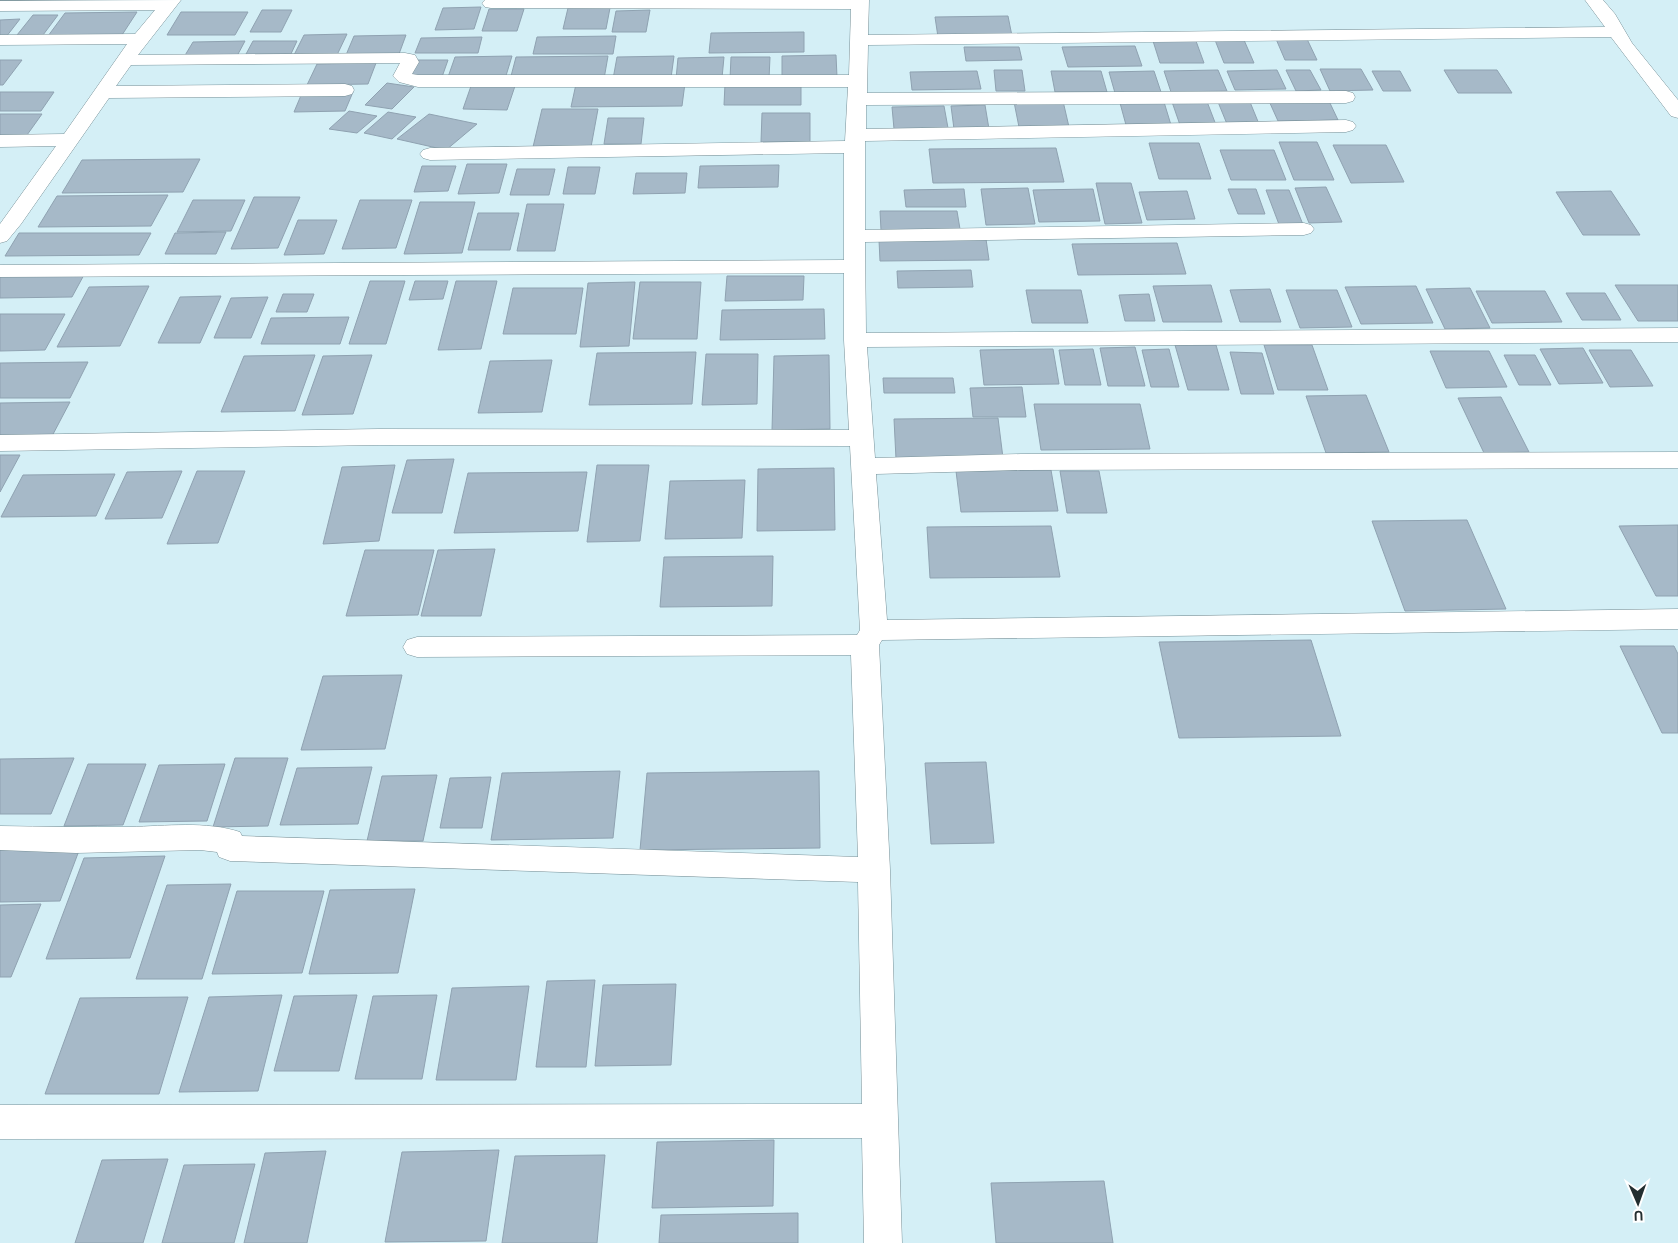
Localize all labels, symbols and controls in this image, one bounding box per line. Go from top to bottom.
north arrow [1613,1178,1663,1228]
text: U [1633,1208,1644,1224]

